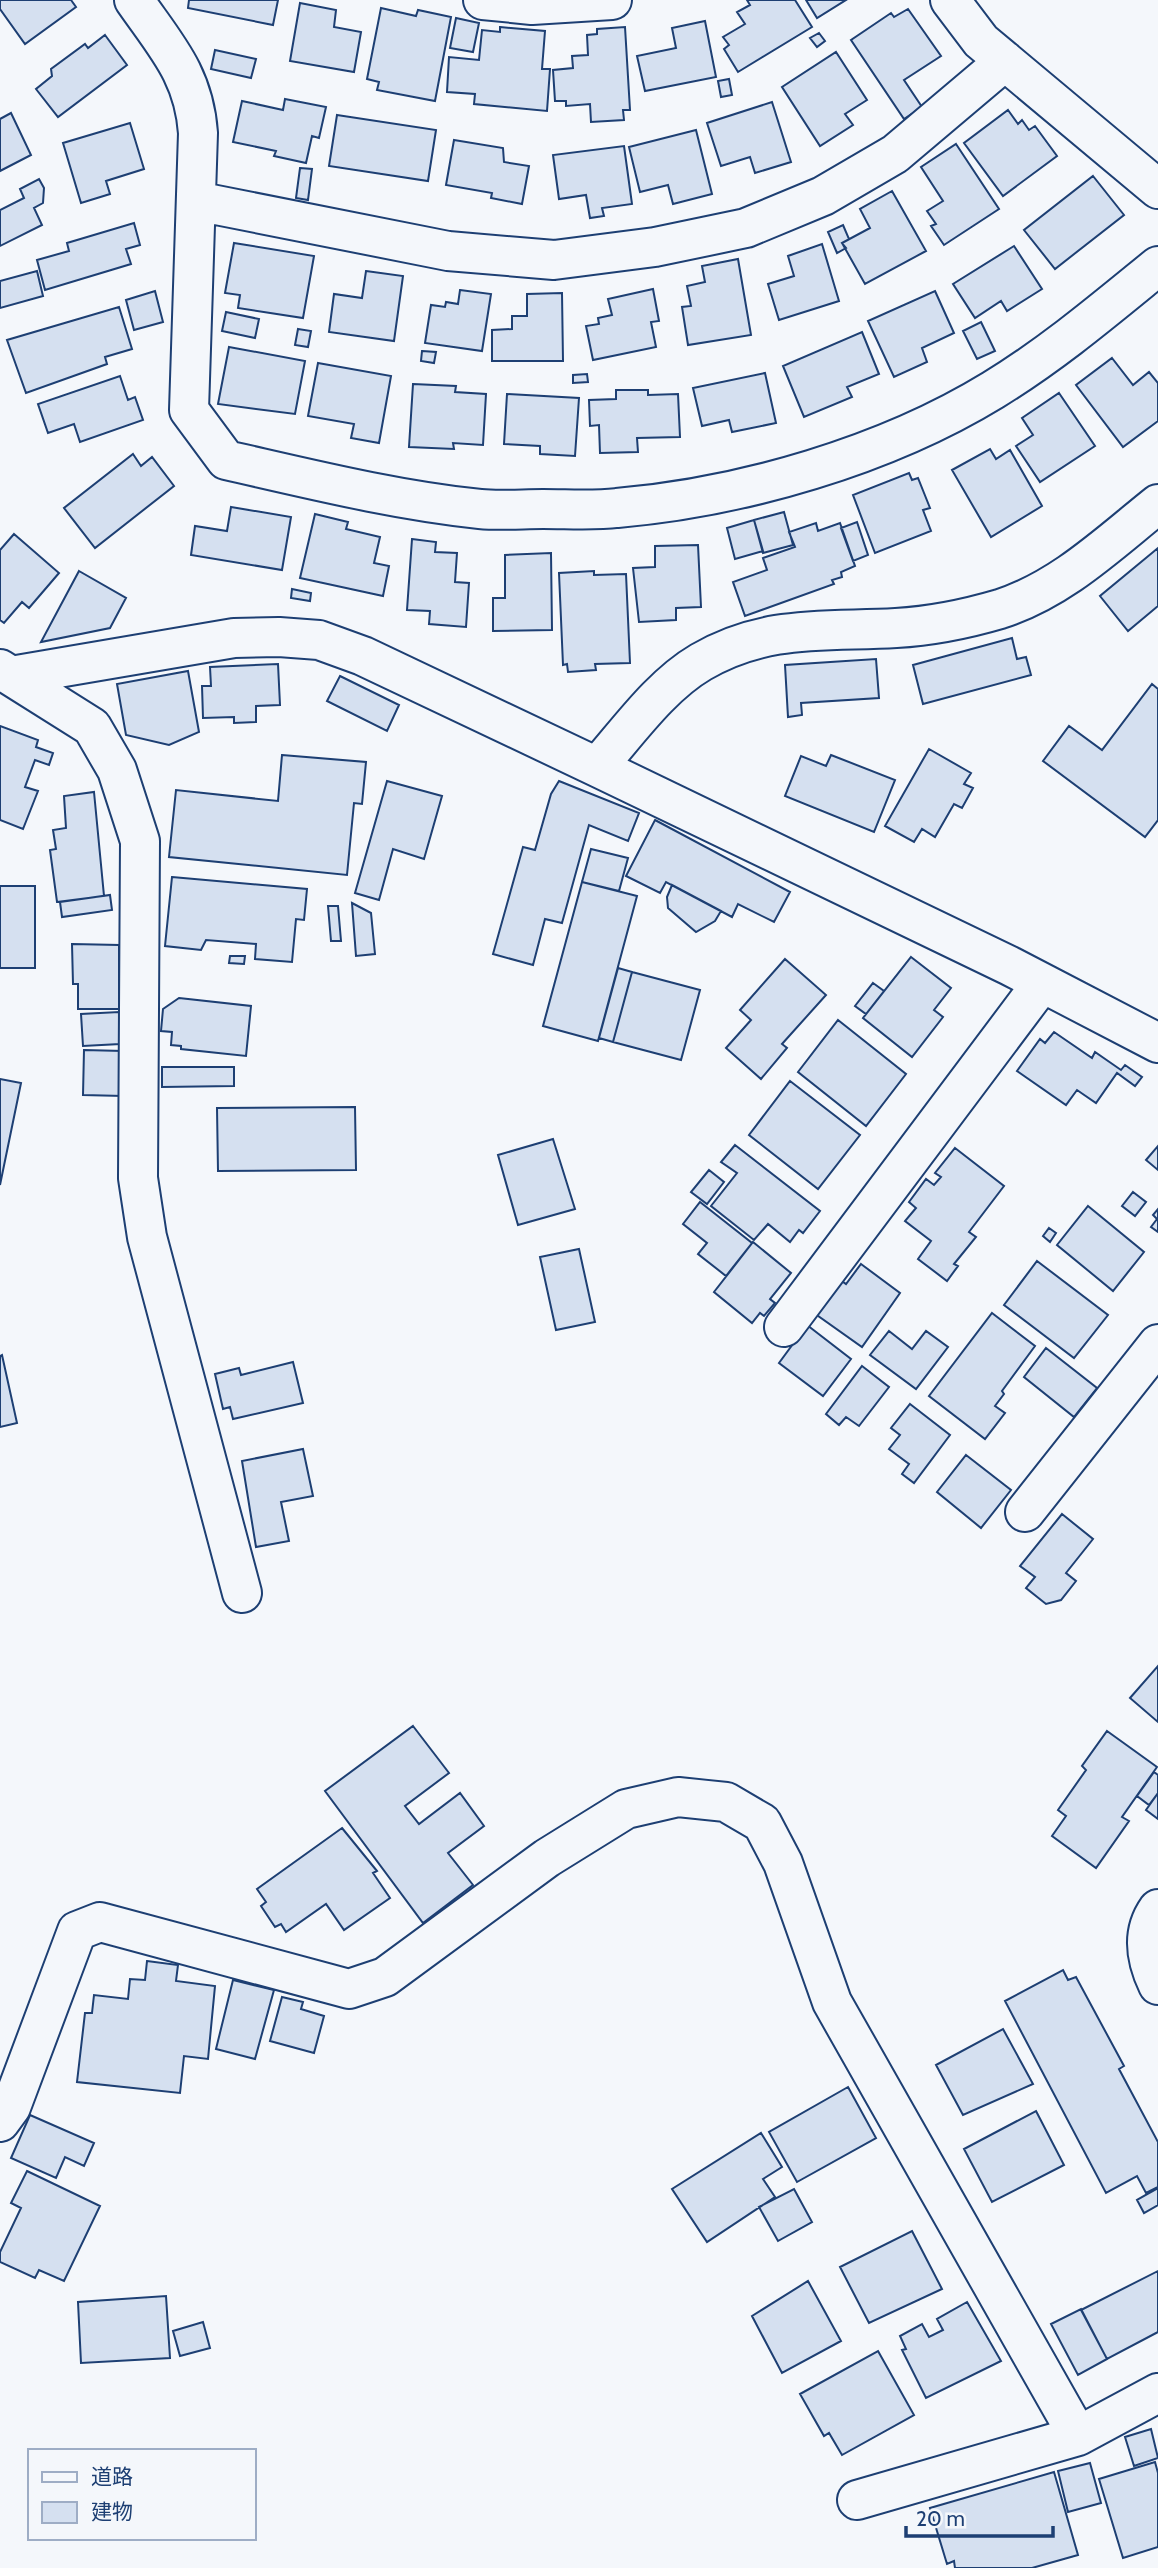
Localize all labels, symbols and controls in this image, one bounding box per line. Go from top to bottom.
legend [28,2449,256,2540]
text: 道路 [91,2464,133,2489]
scale bar [906,2494,1053,2538]
text: 建物 [91,2499,133,2524]
text: 20 m [916,2506,965,2531]

